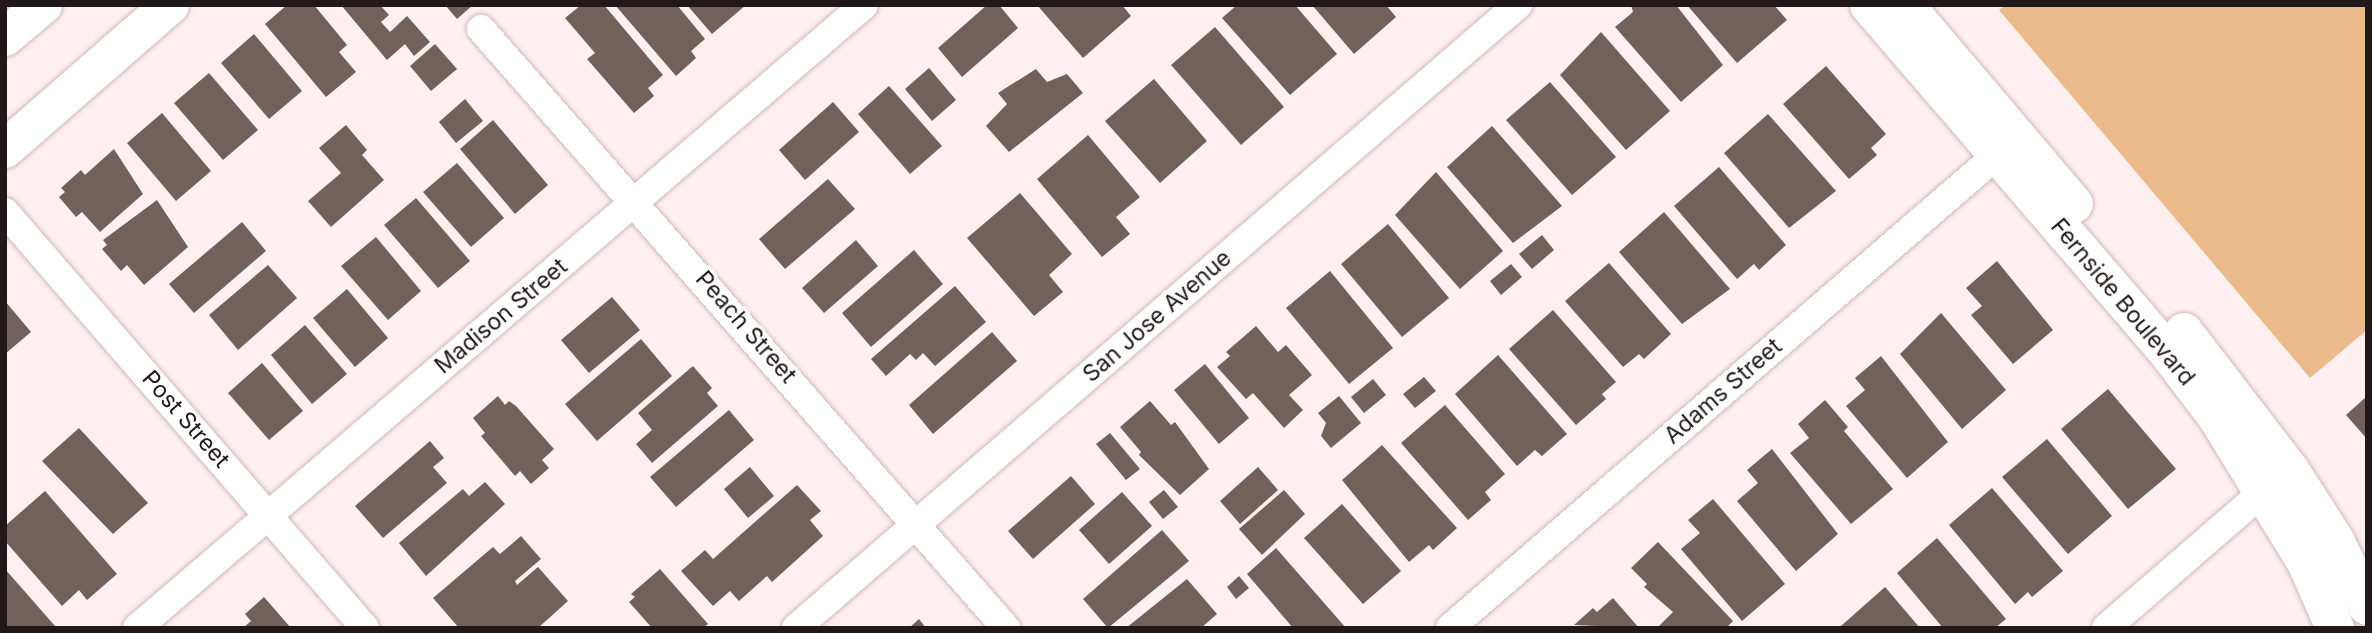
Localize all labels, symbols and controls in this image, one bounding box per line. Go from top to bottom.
street label: Fernside Boulevard [2045,213,2201,391]
street label: San Jose Avenue [1077,244,1237,388]
street label: Madison Street [429,253,573,379]
street label: Peach Street [690,265,802,389]
street label: Adams Street [1659,333,1787,449]
street label: Post Street [136,365,236,473]

